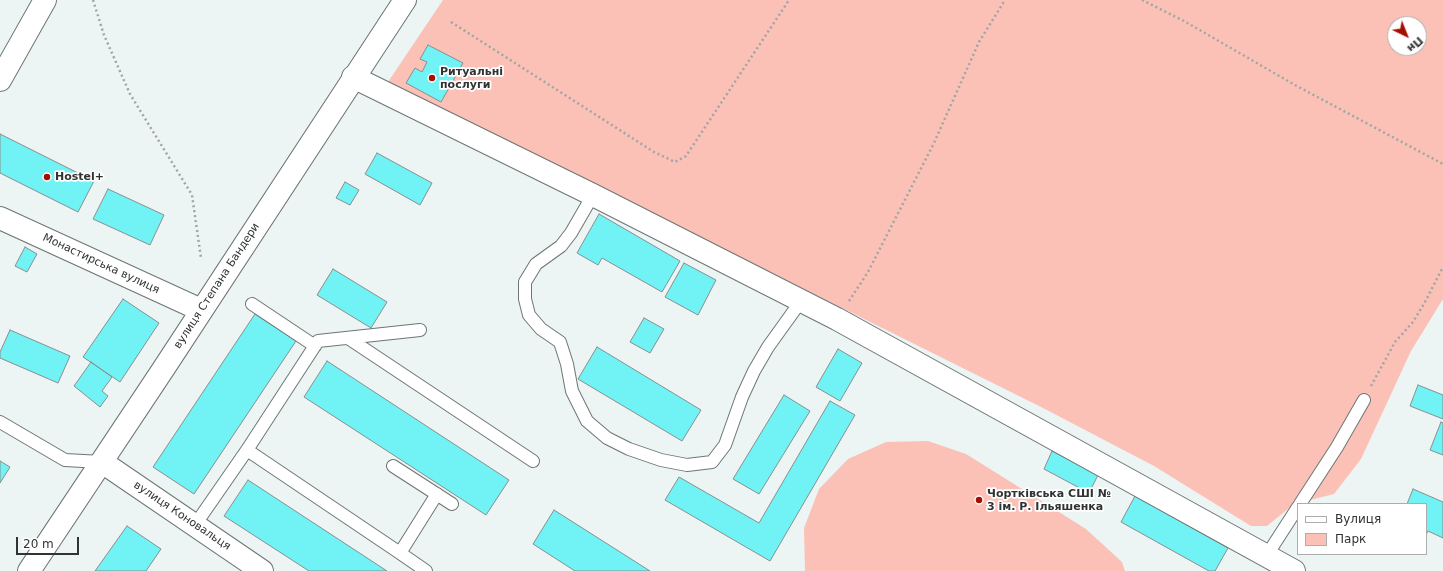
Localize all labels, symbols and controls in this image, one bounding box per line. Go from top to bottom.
north arrow [1387,16,1427,56]
text: Пн [1404,34,1425,55]
place label: Ритуальні послуги [440,65,503,91]
marker: Ритуальні послуги [427,73,437,83]
place label: Hostel+ [55,170,104,184]
marker: Hostel+ [42,172,52,182]
street label: вулиця Степана Бандери [171,221,263,351]
street label: Монастирська вулиця [40,231,162,297]
street label: вулиця Коновальця [131,479,233,553]
place label: Чортківська СШІ № 3 ім. Р. Ільяшенка [987,487,1111,513]
marker: Чортківська СШІ № 3 ім. Р. Ільяшенка [974,495,984,505]
legend [1297,503,1427,555]
text: Вулиця [1335,512,1381,526]
scale bar [18,529,81,555]
text: Парк [1335,532,1366,546]
text: 20 m [23,537,54,551]

